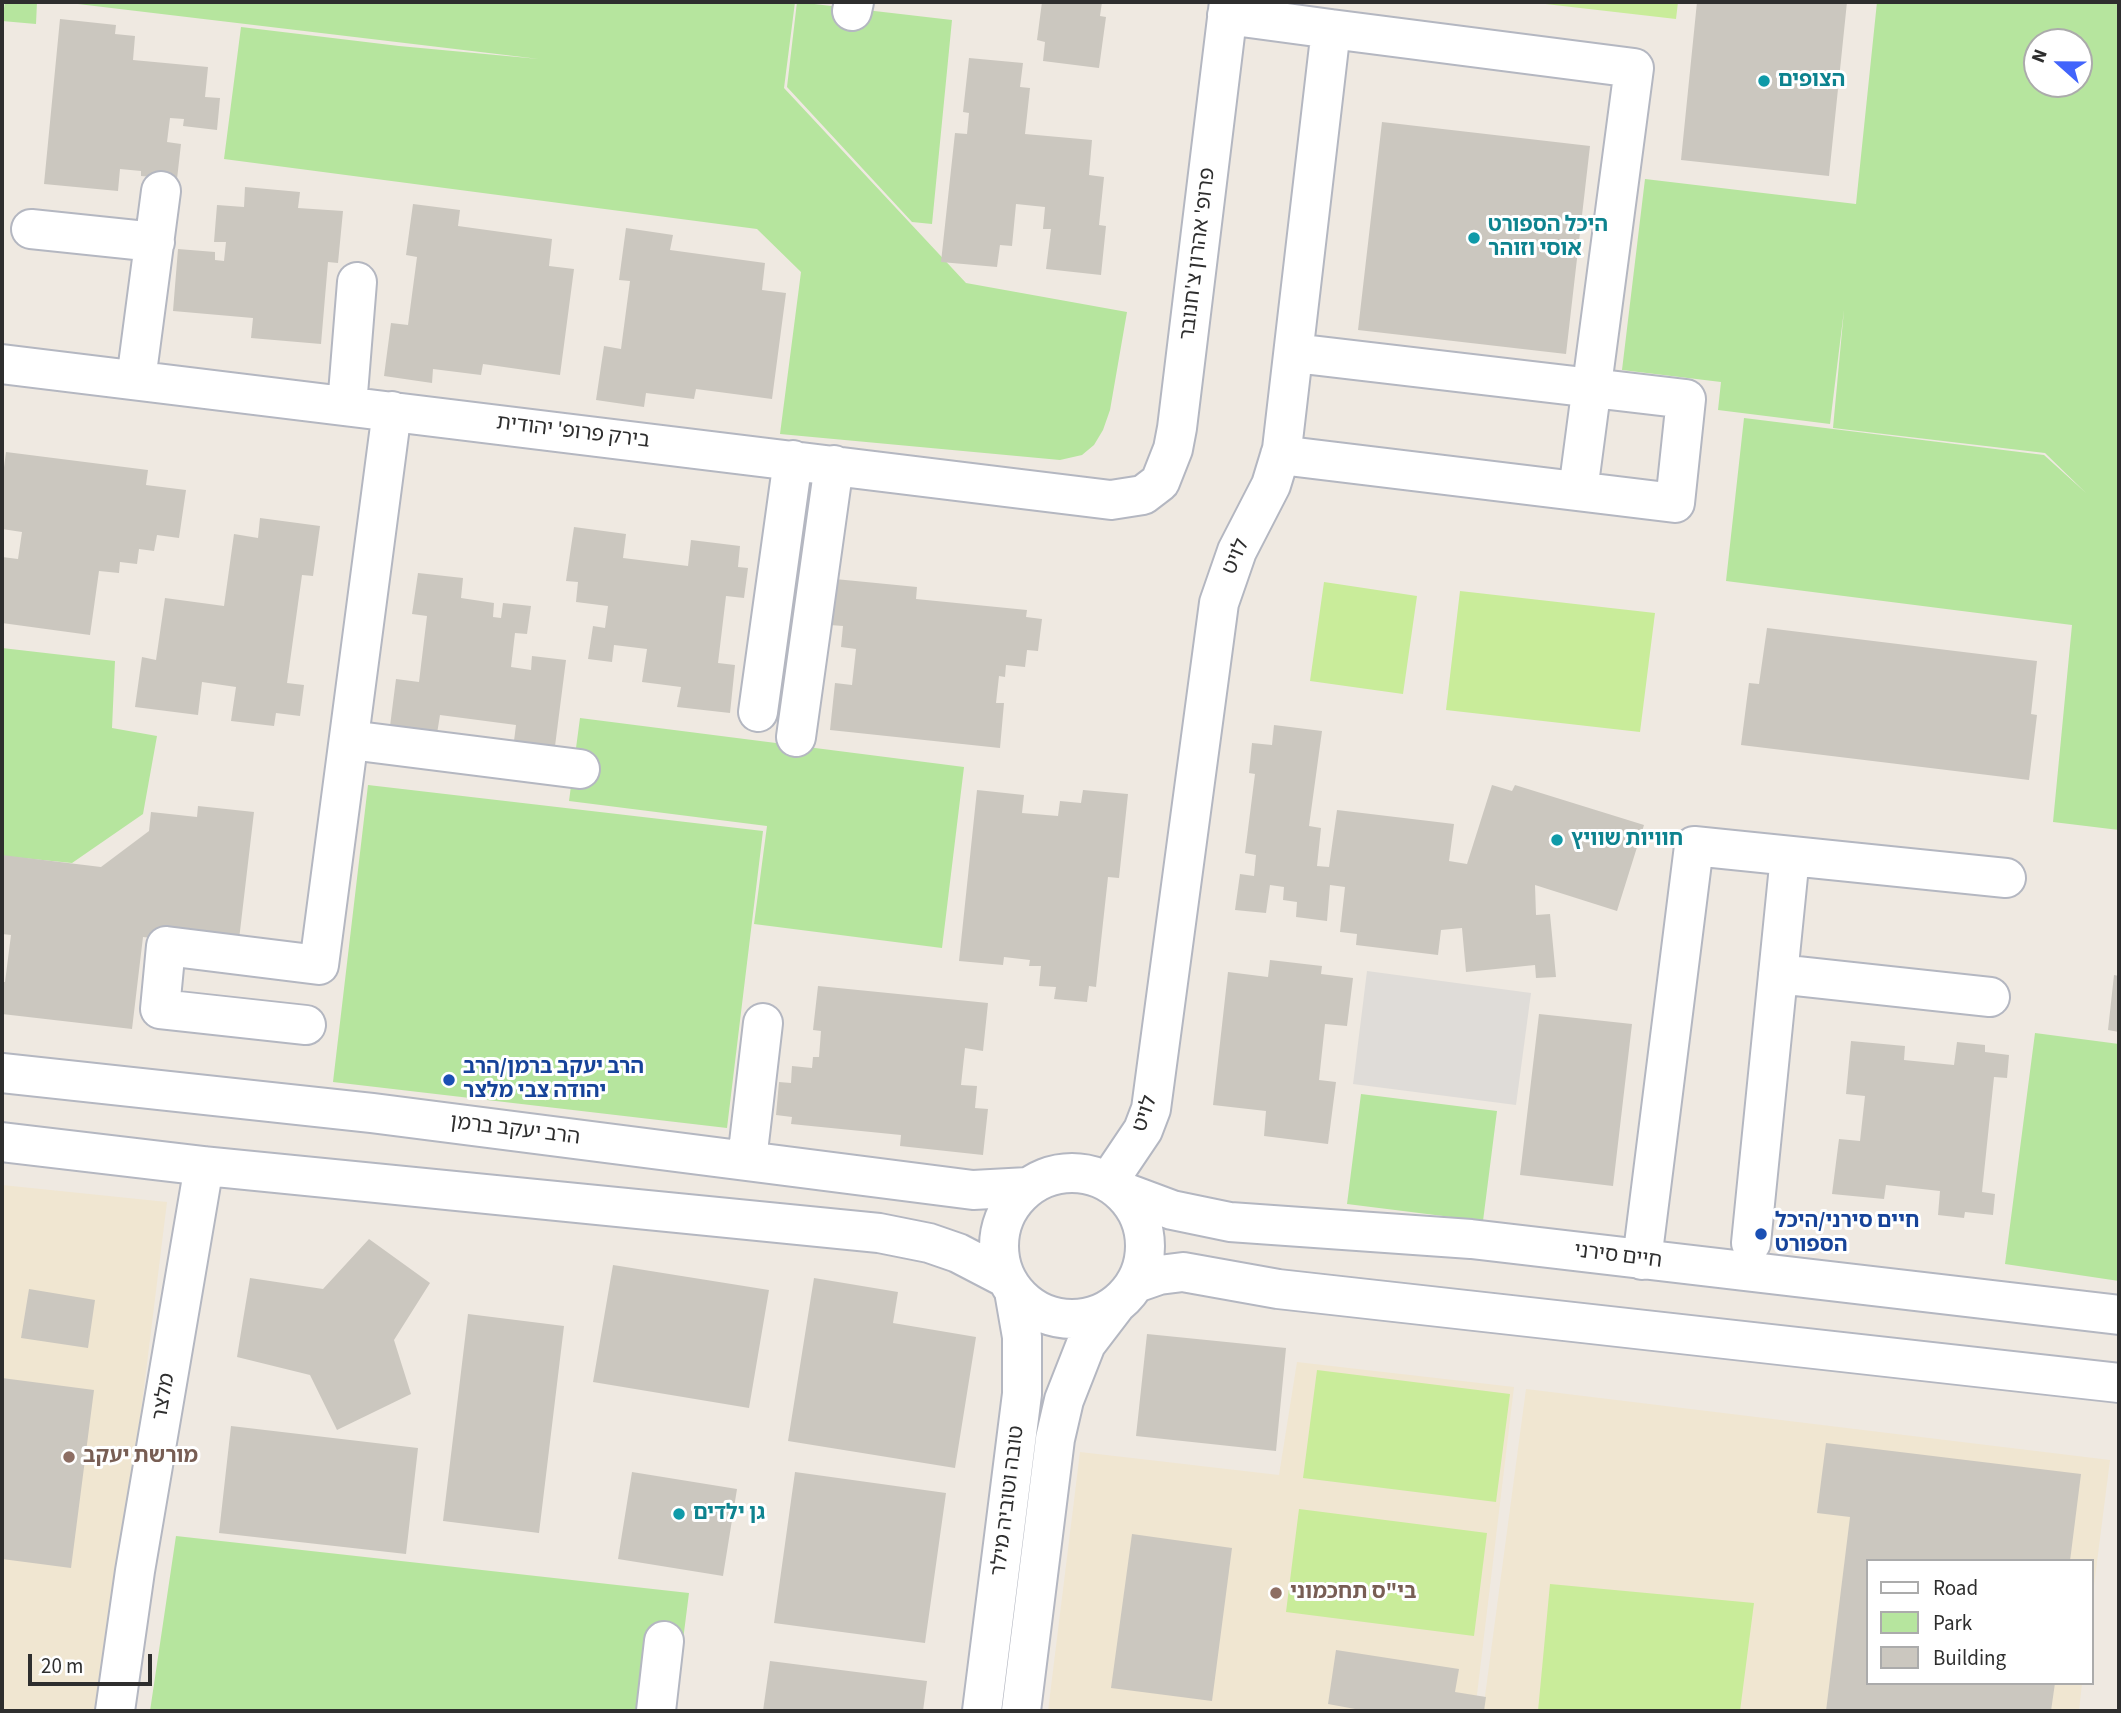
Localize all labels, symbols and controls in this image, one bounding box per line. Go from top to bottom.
north arrow [2023,28,2093,98]
text: N [2025,45,2055,67]
place label: הצופים [1778,68,1845,94]
marker: הצופים [1756,73,1772,89]
street label: פרופ' אהרון צ'חנובר [1176,166,1222,342]
place label: היכל הספורט אוסי וזוהר [1488,213,1608,263]
marker: היכל הספורט אוסי וזוהר [1466,230,1482,246]
street label: בירק פרופ' יהודית [495,411,651,455]
street label: לויט [1218,535,1256,579]
place label: חוויות שוויץ [1571,827,1683,853]
marker: חוויות שוויץ [1549,832,1565,848]
place label: הרב יעקב ברמן/הרב יהודה צבי מלצר [463,1055,644,1105]
marker: הרב יעקב ברמן/הרב יהודה צבי מלצר [441,1072,457,1088]
street label: לויט [1128,1093,1164,1135]
street label: הרב יעקב ברמן [449,1111,581,1151]
place label: חיים סירני/היכל הספורט [1775,1209,1919,1259]
marker: חיים סירני/היכל הספורט [1753,1226,1769,1242]
street label: חיים סירני [1573,1239,1663,1275]
street label: מלצר [148,1371,182,1423]
street label: טובה וטוביה מילר [987,1424,1031,1578]
place label: מורשת יעקב [83,1444,198,1470]
marker: מורשת יעקב [61,1449,77,1465]
place label: גן ילדים [693,1501,765,1527]
marker: גן ילדים [671,1506,687,1522]
legend [1866,1559,2093,1685]
text: Road [1933,1573,1978,1603]
place label: בי"ס תחכמוני [1290,1580,1417,1606]
marker: בי"ס תחכמוני [1268,1585,1284,1601]
text: Park [1933,1608,1972,1638]
scale bar [32,1640,156,1684]
text: Building [1933,1643,2006,1673]
text: 20 m [41,1651,83,1681]

